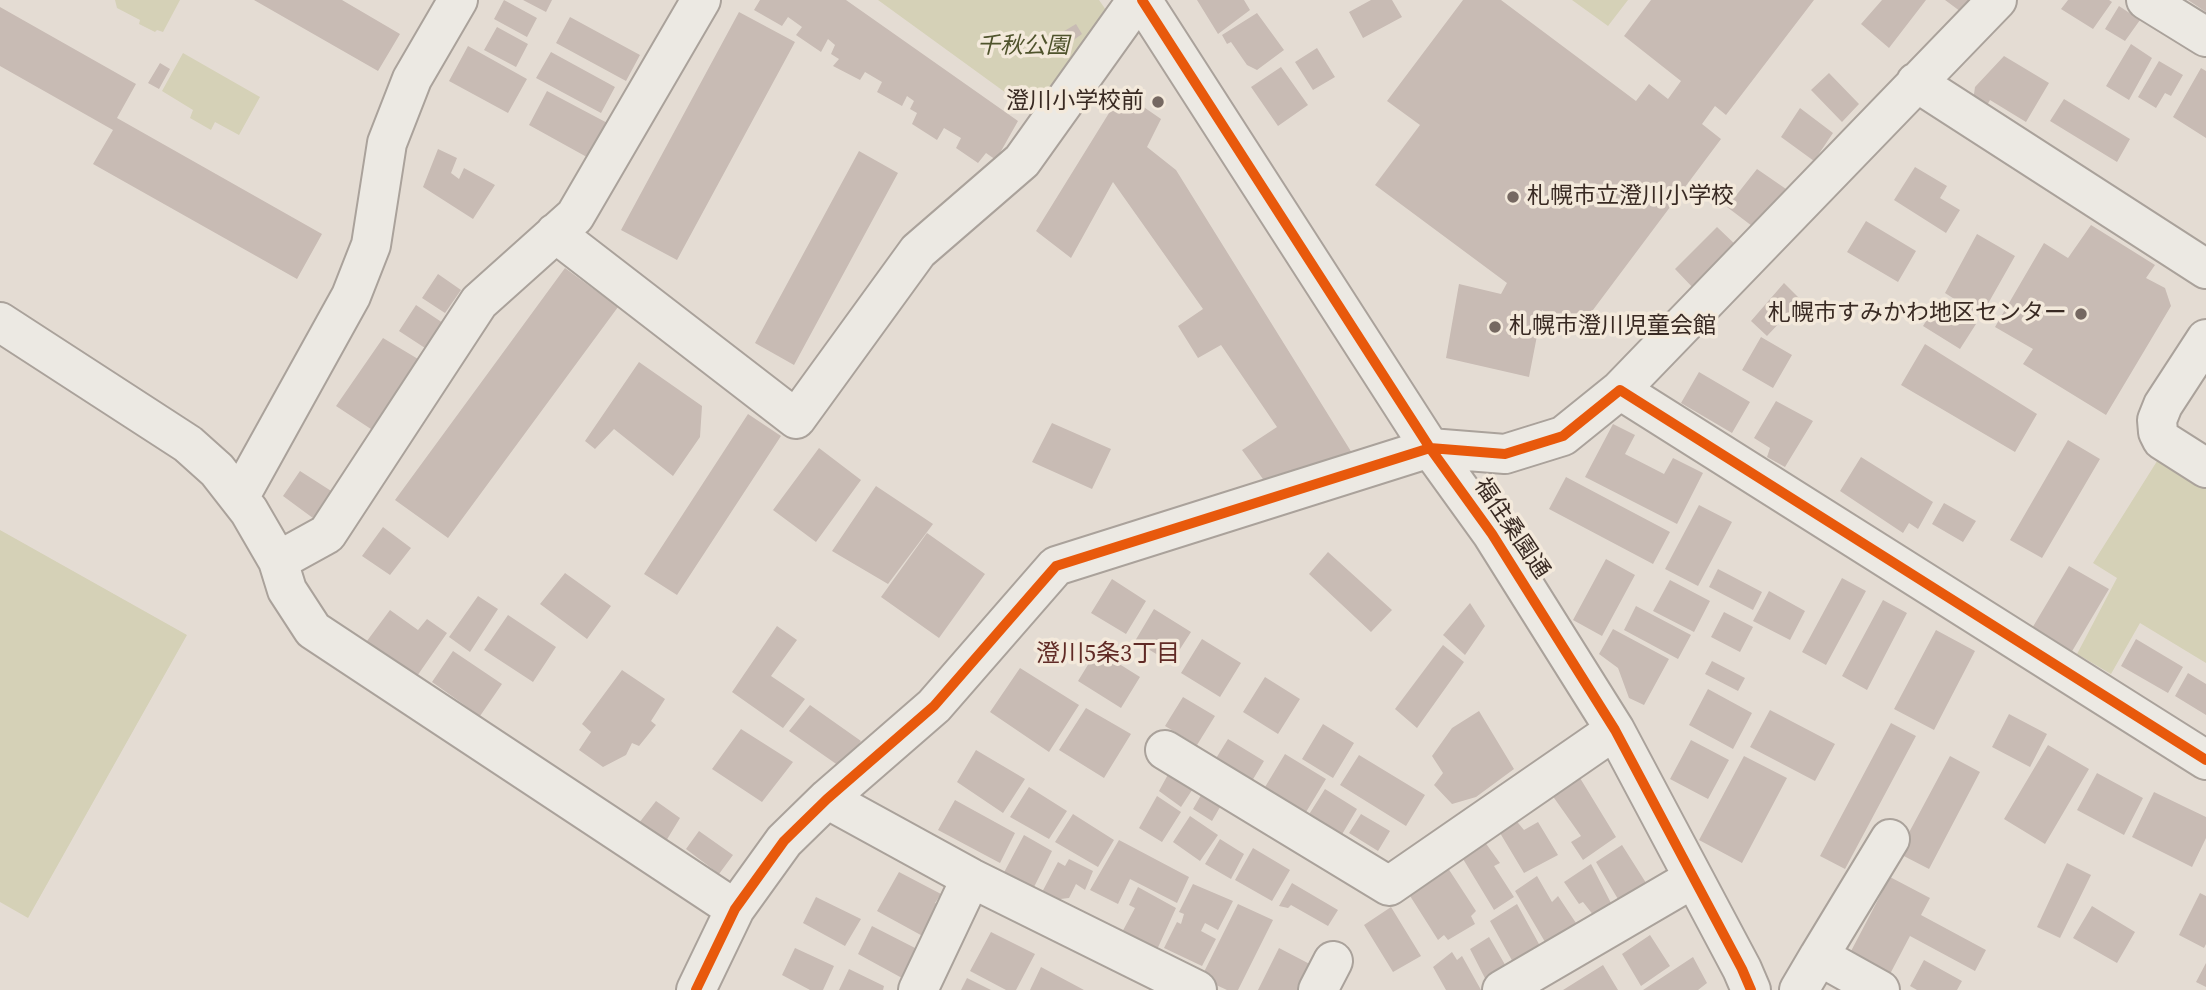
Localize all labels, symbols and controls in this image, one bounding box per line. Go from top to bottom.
park label: 千秋公園 [977,33,1069,61]
place label: 澄川小学校前 [1006,88,1144,116]
marker: 澄川小学校前 [1150,94,1166,110]
place label: 札幌市立澄川小学校 [1527,183,1734,211]
marker: 札幌市立澄川小学校 [1505,189,1521,205]
place label: 札幌市すみかわ地区センター [1768,300,2067,328]
marker: 札幌市すみかわ地区センター [2073,306,2089,322]
place label: 札幌市澄川児童会館 [1509,313,1716,341]
marker: 札幌市澄川児童会館 [1487,319,1503,335]
street label: 福住桑園通 [1467,474,1555,584]
district label: 澄川5条3丁目 [1036,641,1180,669]

